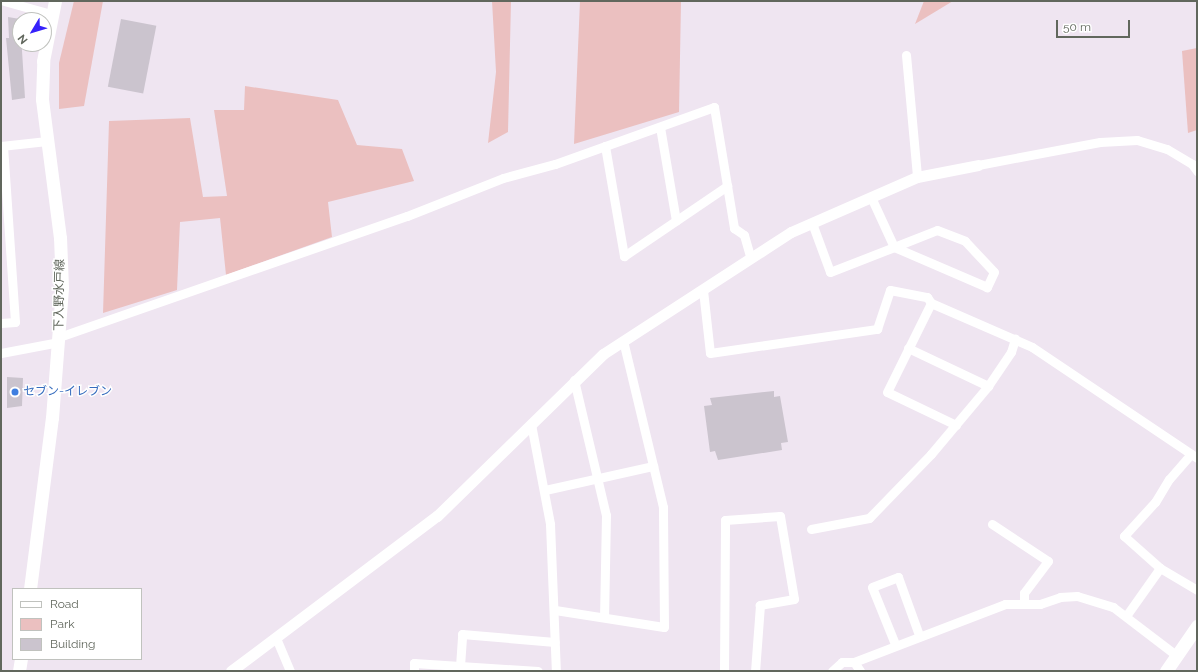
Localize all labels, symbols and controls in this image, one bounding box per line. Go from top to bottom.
north arrow [12,12,52,52]
scale bar [1058,12,1132,38]
text: 50 m [1063,20,1091,34]
text: N [15,32,31,46]
street label: 下入野水戸線 [52,259,68,331]
place label: セブン-イレブン [23,385,112,399]
marker: セブン-イレブン [10,387,20,397]
legend [12,588,142,660]
text: Road [50,597,79,611]
text: Park [50,617,75,631]
text: Building [50,637,96,651]

